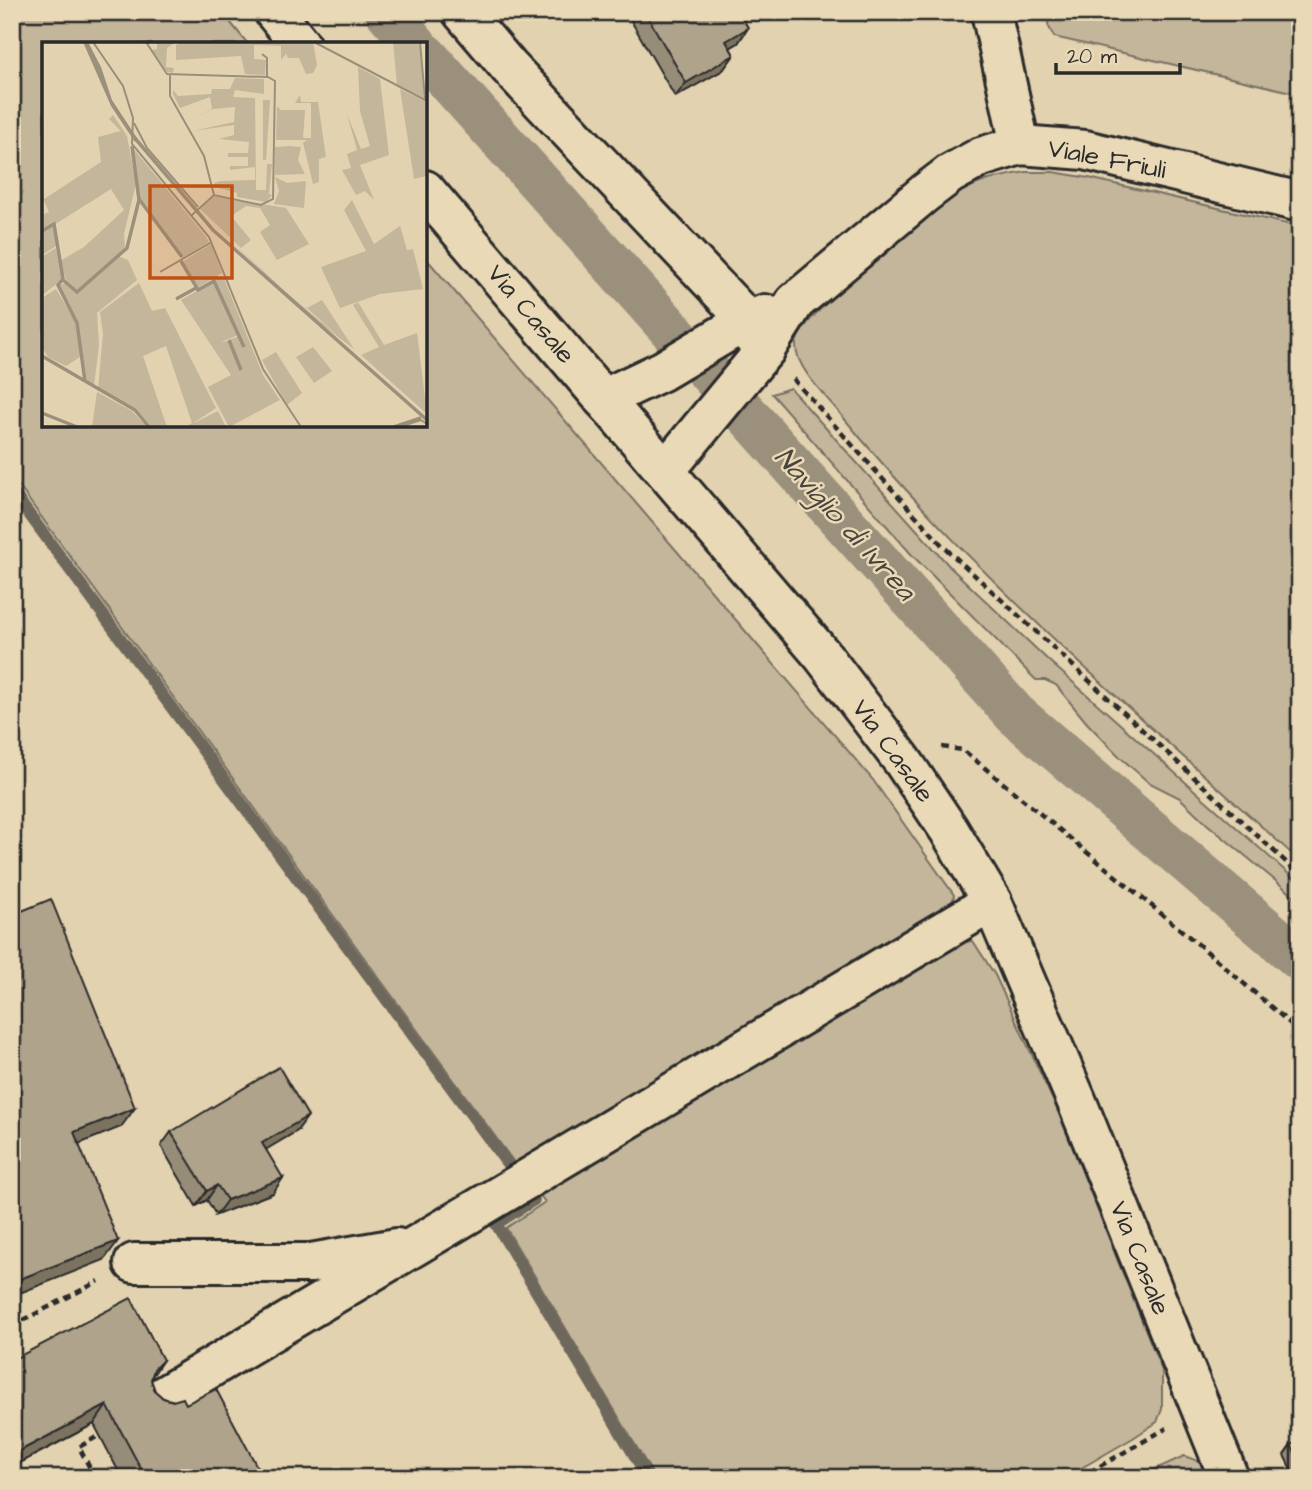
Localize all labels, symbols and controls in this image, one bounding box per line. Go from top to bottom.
scale bar [1056,32,1181,76]
inset map [42,42,427,427]
text: 20 m [1067,42,1118,71]
street label: Viale Friuli [1045,130,1169,188]
street label: Via Casale [479,256,583,372]
water label: Naviglio di Ivrea [765,439,926,611]
street label: Via Casale [843,692,943,810]
street label: Via Casale [1101,1196,1179,1320]

